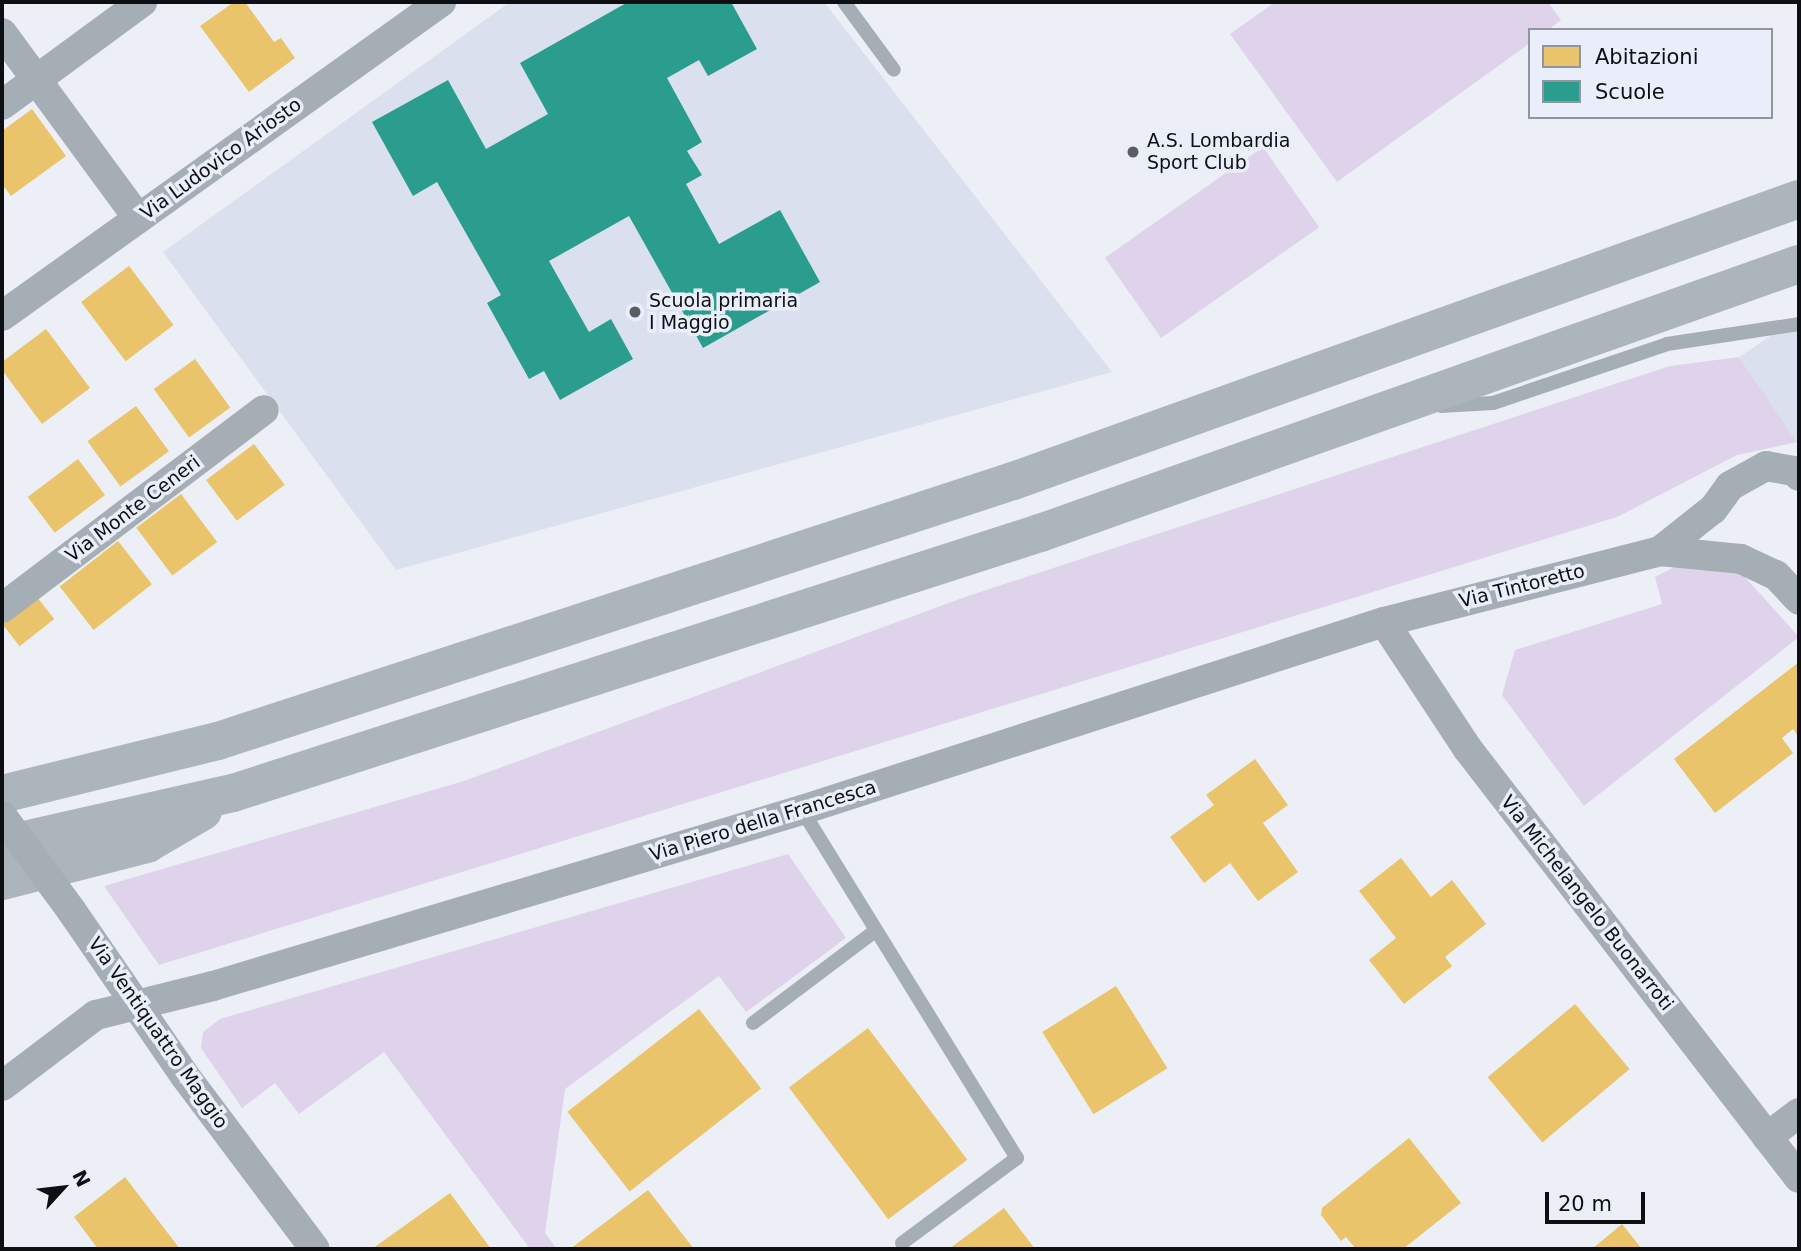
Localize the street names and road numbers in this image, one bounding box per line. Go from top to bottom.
street label: Via Ludovico Ariosto [136,93,306,225]
street label: Via Monte Ceneri [61,451,205,567]
street label: Via Tintoretto [1457,559,1587,613]
street label: Via Piero della Francesca [647,776,879,866]
street label: Via Michelangelo Buonarroti [1496,791,1678,1015]
street label: Via Ventiquattro Maggio [83,933,233,1133]

